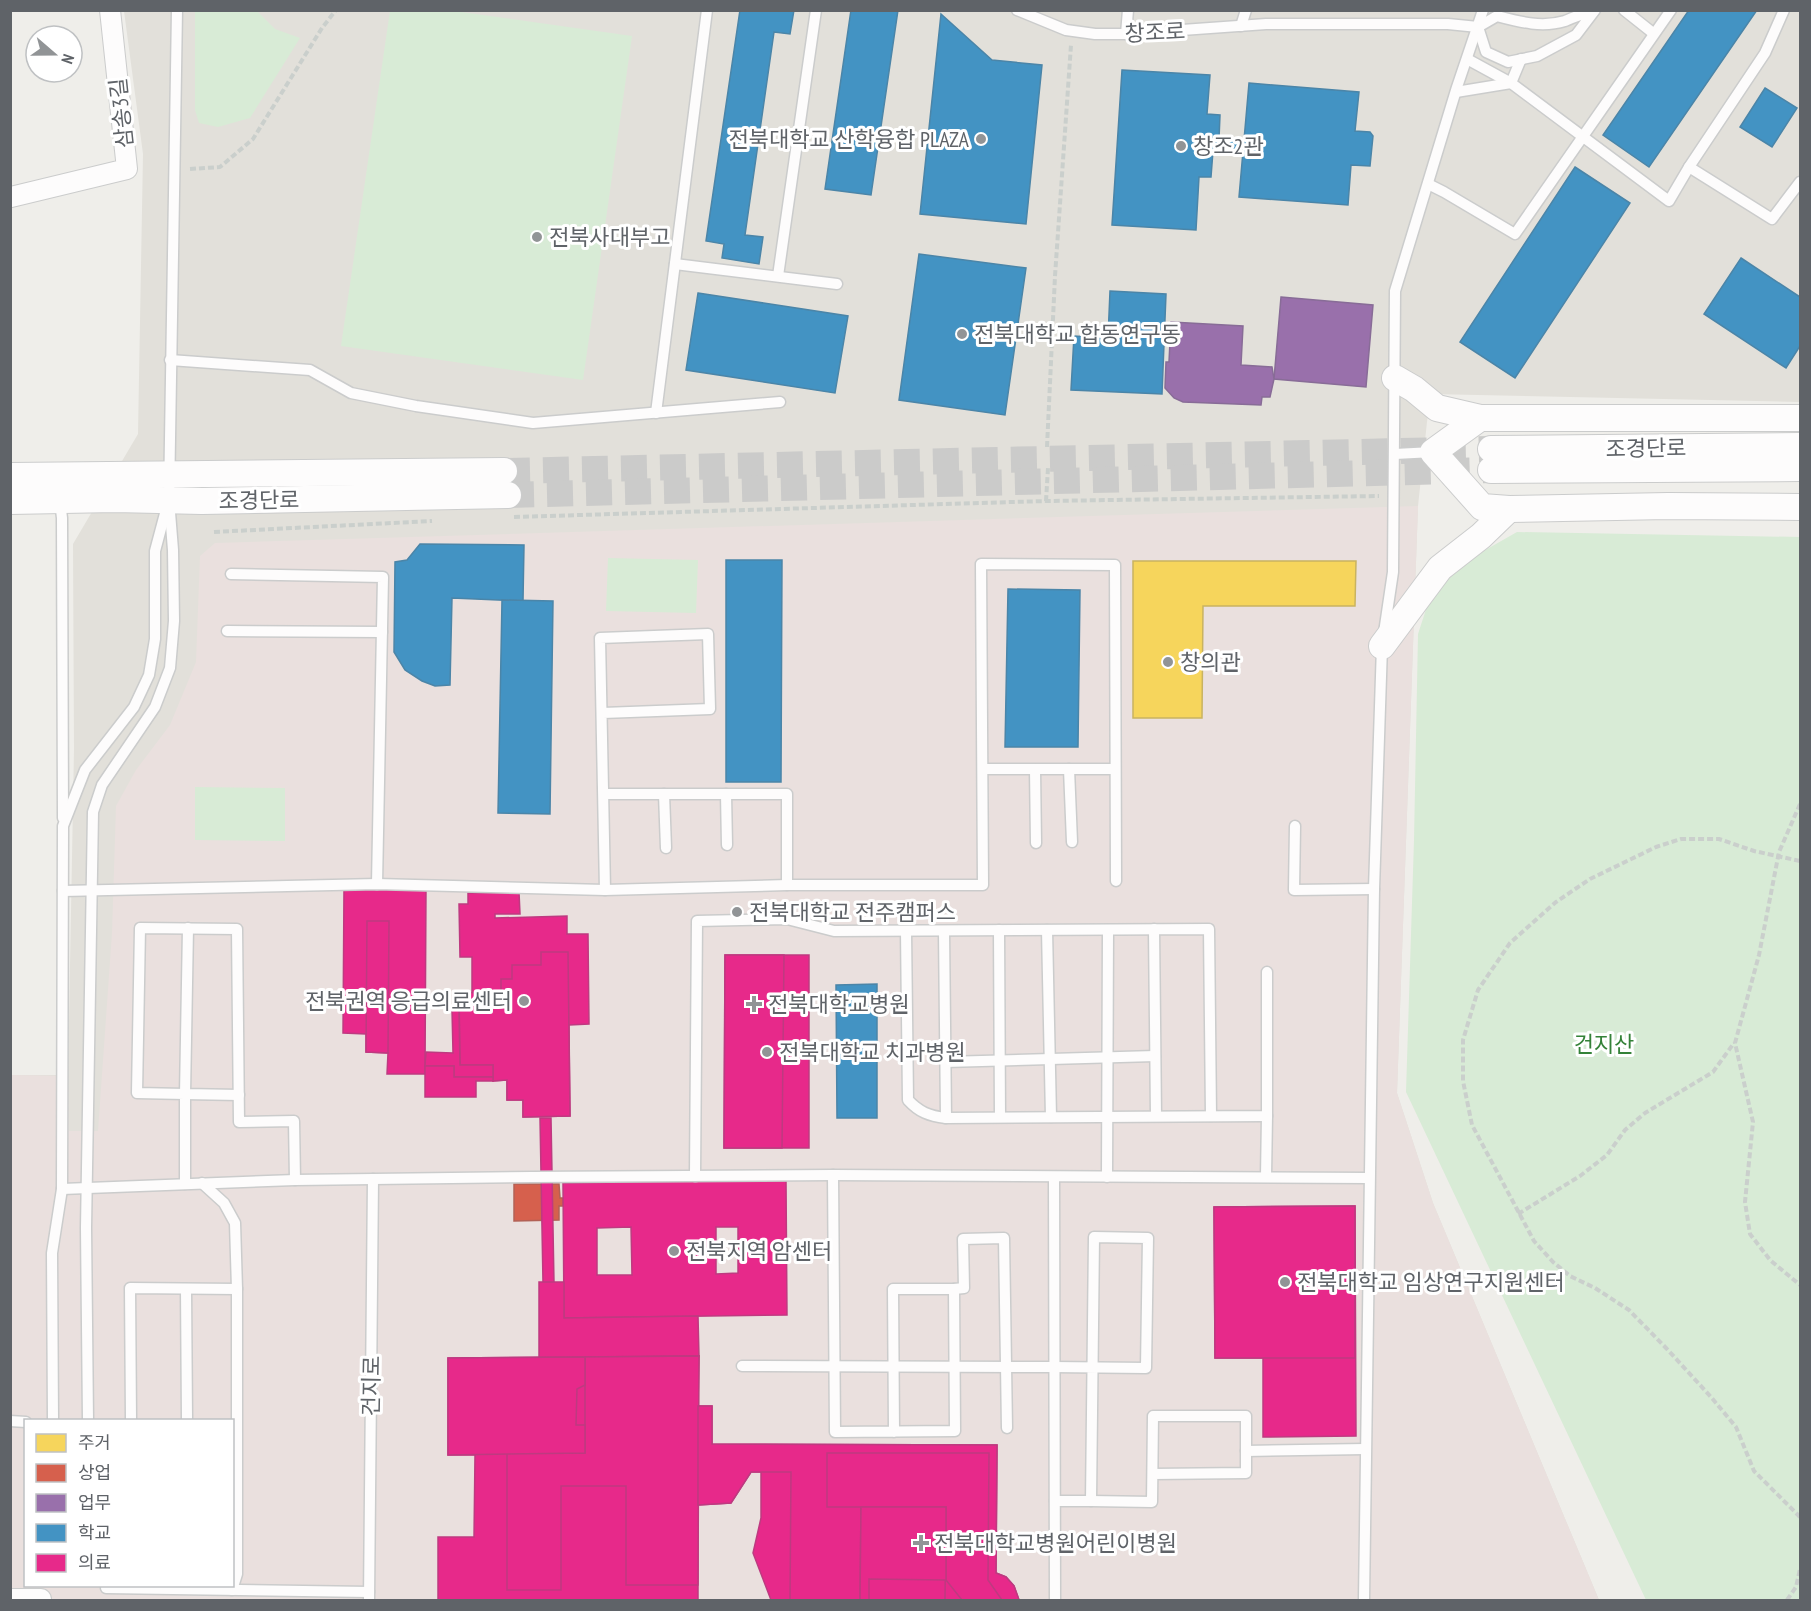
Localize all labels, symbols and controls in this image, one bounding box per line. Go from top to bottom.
street label: 창조로 [1124,16,1186,48]
north arrow [24,24,84,84]
text: N [57,52,79,67]
street label: 삼송3길 [103,76,139,150]
place label: 전북대학교 산학융합 PLAZA [728,125,970,153]
marker: 전북대학교 산학융합 PLAZA [974,132,988,146]
place label: 창조2관 [1193,132,1264,160]
marker: 창조2관 [1174,139,1188,153]
place label: 전북사대부고 [549,223,670,251]
marker: 전북사대부고 [530,230,544,244]
place label: 전북대학교 합동연구동 [974,320,1181,348]
marker: 전북대학교 합동연구동 [955,327,969,341]
street label: 조경단로 [1605,433,1687,463]
street label: 조경단로 [218,485,300,515]
place label: 창의관 [1180,648,1241,676]
marker: 창의관 [1161,655,1175,669]
place label: 전북대학교 전주캠퍼스 [749,898,956,926]
marker: 전북대학교 전주캠퍼스 [730,905,744,919]
place label: 전북권역 응급의료센터 [305,987,512,1015]
place label: 전북대학교병원 [768,990,910,1018]
marker: 전북권역 응급의료센터 [517,994,531,1008]
marker: 전북대학교병원 [745,995,763,1013]
park label: 건지산 [1574,1030,1634,1058]
place label: 전북대학교 치과병원 [779,1038,966,1066]
marker: 전북대학교 치과병원 [760,1045,774,1059]
place label: 전북지역 암센터 [686,1237,832,1265]
marker: 전북지역 암센터 [667,1244,681,1258]
place label: 전북대학교 임상연구지원센터 [1297,1268,1565,1296]
marker: 전북대학교 임상연구지원센터 [1278,1275,1292,1289]
street label: 건지로 [356,1355,386,1417]
legend [24,1419,234,1587]
text: 주거 [78,1431,111,1454]
text: 상업 [78,1461,111,1484]
text: 업무 [78,1491,111,1514]
text: 학교 [78,1521,111,1544]
place label: 전북대학교병원어린이병원 [934,1529,1177,1557]
marker: 전북대학교병원어린이병원 [912,1534,930,1552]
text: 의료 [78,1551,111,1574]

